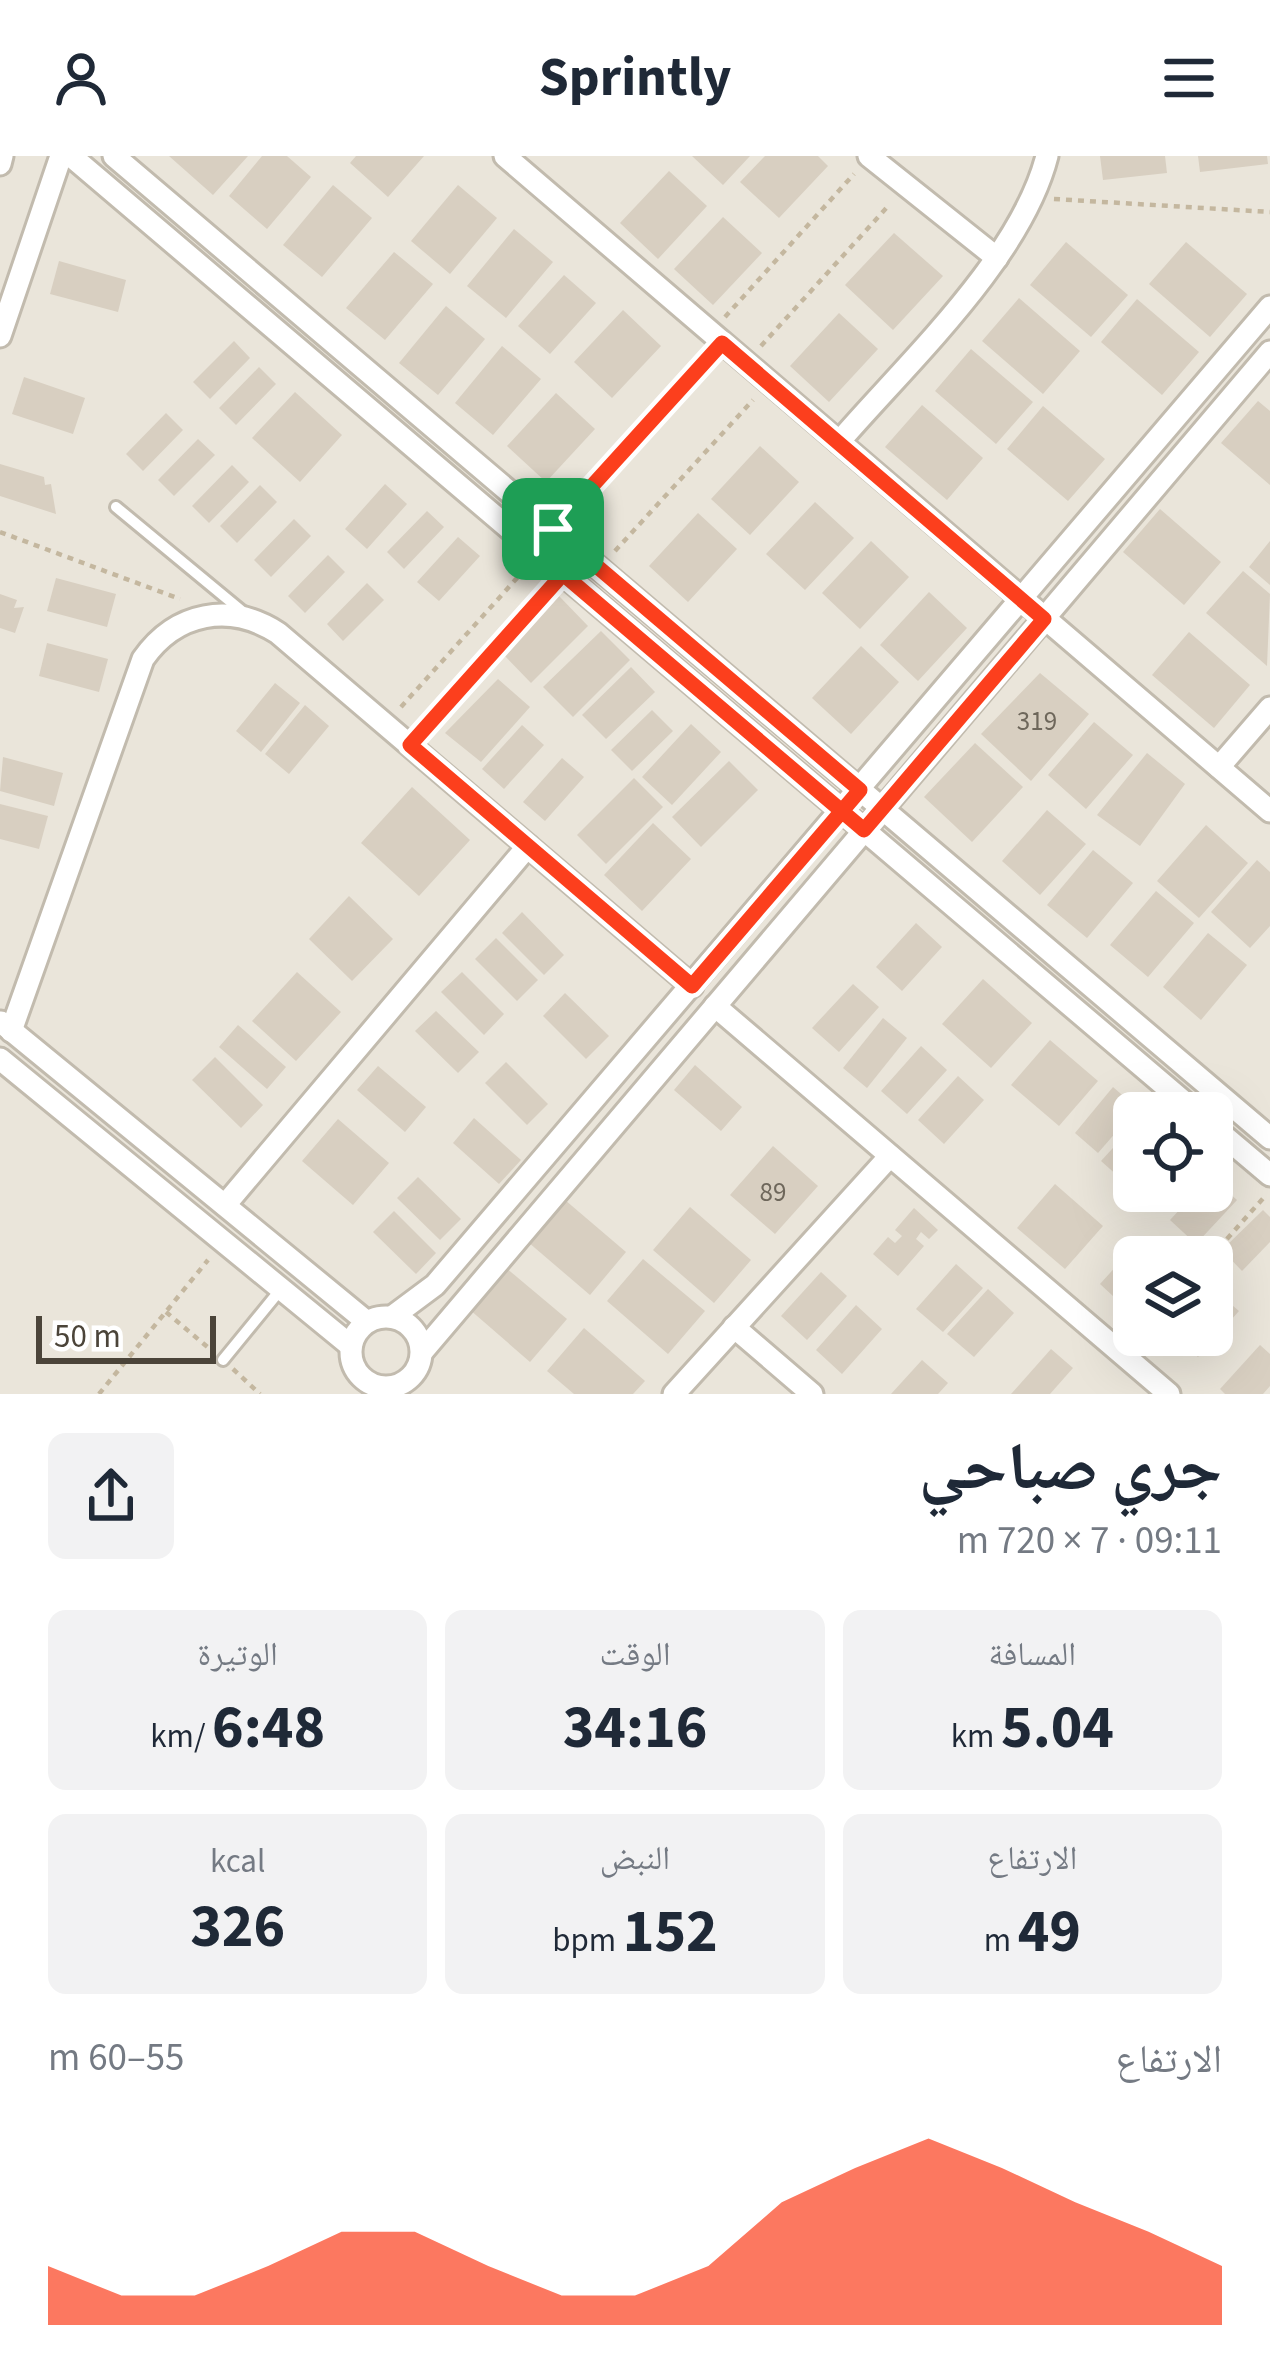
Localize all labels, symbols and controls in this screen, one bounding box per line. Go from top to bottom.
text: Sprintly [539,40,731,117]
icon: person [48,45,114,111]
icon: menu [1156,45,1222,111]
pin [502,478,604,580]
icon: arrive [520,496,586,562]
house number: 319 [1017,702,1057,741]
map controls [1113,1092,1233,1356]
button: locate [1113,1092,1233,1212]
house number: 89 [760,1173,786,1212]
button: layers [1113,1236,1233,1356]
scale bar [36,1310,216,1363]
text: 50 m [54,1313,121,1360]
text: جري صباحي [919,1421,1222,1515]
button: share [48,1433,174,1559]
text: 09:11 · 7 × 720 m [957,1513,1222,1569]
text: الوتيرة [198,1631,278,1678]
text: الوقت [599,1631,671,1678]
text: المسافة [989,1631,1076,1678]
text: 6:48 [212,1686,325,1771]
text: 34:16 [563,1686,707,1771]
text: 5.04 [1001,1686,1114,1771]
text: /km [150,1713,212,1760]
text: km [951,1713,1001,1760]
text: النبض [600,1835,670,1882]
text: الارتفاع [987,1835,1077,1882]
text: kcal [210,1838,265,1885]
text: 326 [190,1885,285,1970]
text: 152 [623,1890,718,1975]
text: 49 [1018,1890,1081,1975]
text: bpm [552,1917,623,1964]
text: m [984,1917,1018,1964]
text: 55–60 m [48,2030,184,2086]
text: الارتفاع [1116,2032,1222,2088]

